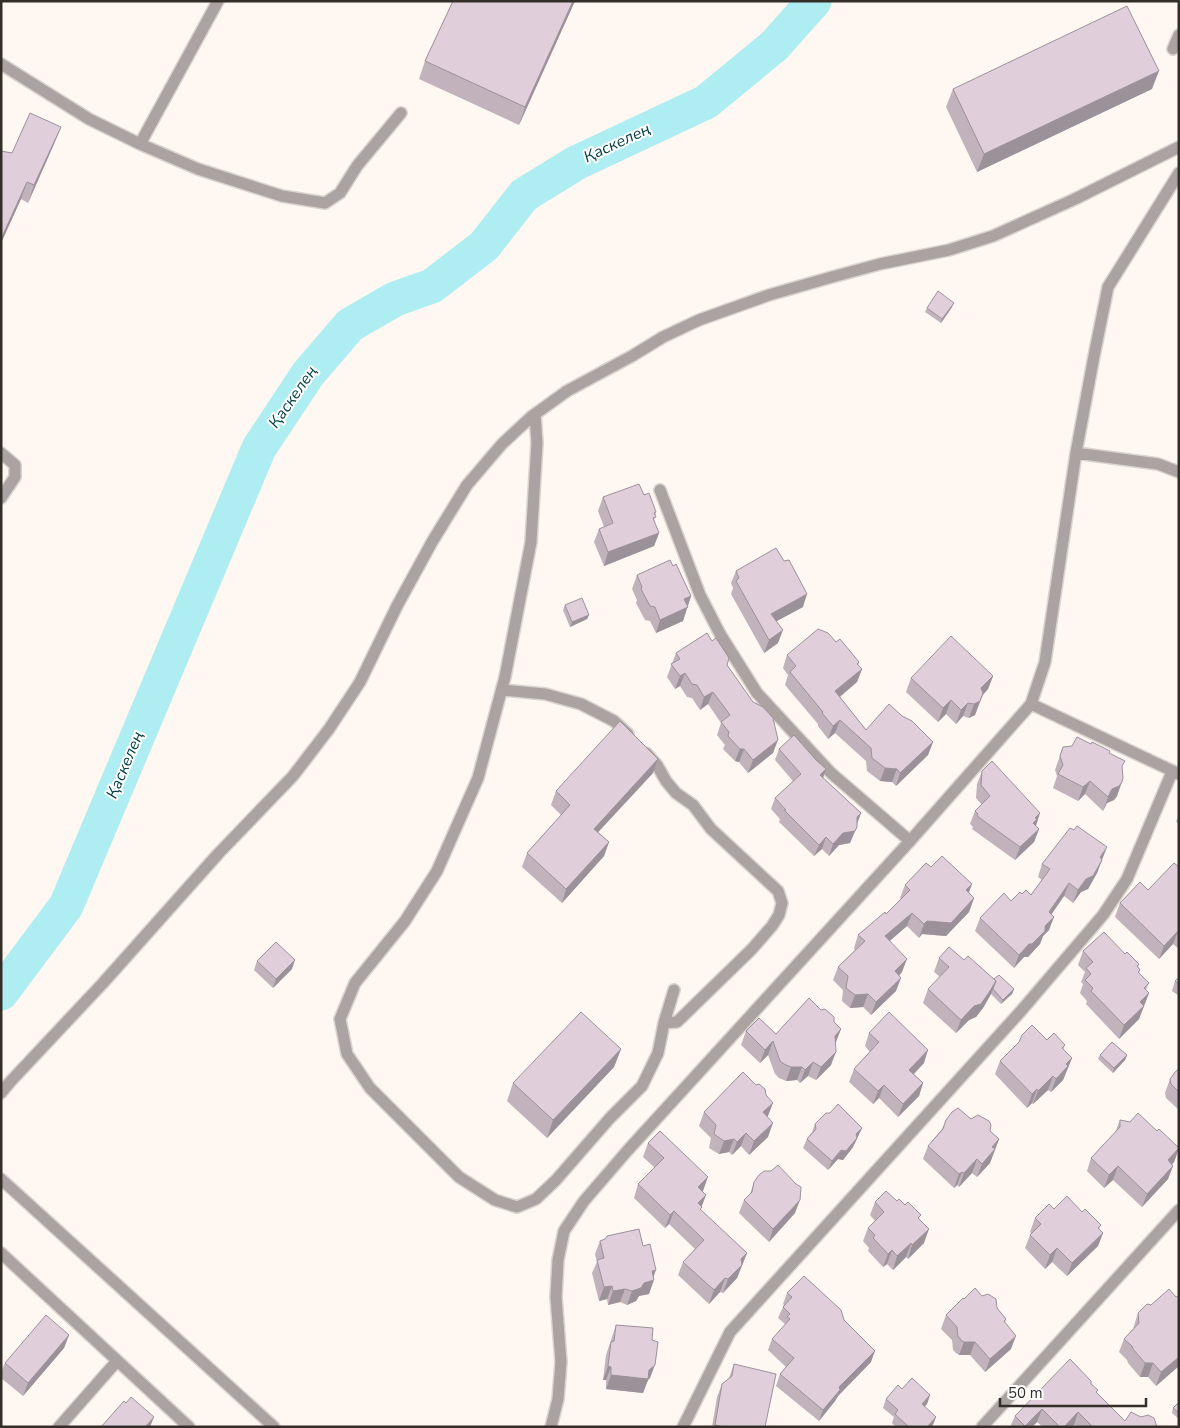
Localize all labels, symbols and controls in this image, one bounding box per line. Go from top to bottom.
water label: Қаскелең [580,118,654,168]
water label: Қаскелең [263,361,323,433]
water label: Қаскелең [101,728,149,802]
scale bar [1000,1376,1146,1408]
text: 50 m [1008,1383,1043,1403]

